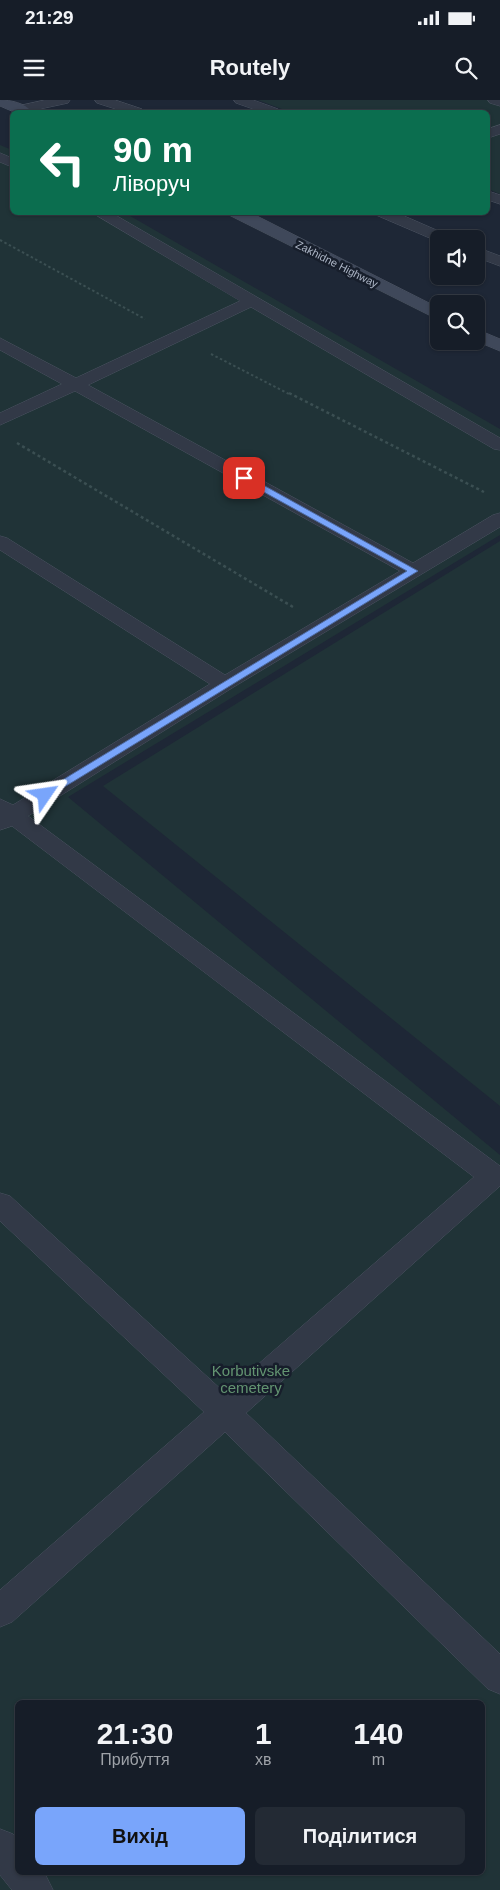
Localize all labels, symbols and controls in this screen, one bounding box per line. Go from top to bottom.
text: 21:29 [25,7,74,28]
icon: menu [20,54,48,82]
icon: search [452,54,480,82]
text: Routely [210,55,290,80]
icon: left [30,130,95,195]
text: 90 m [113,130,193,169]
text: Ліворуч [113,171,190,196]
map controls [430,230,485,350]
button: sound [430,230,485,285]
street label: Zakhidne Highway [294,238,380,290]
button: search [430,295,485,350]
pin [223,457,265,499]
icon: arrive [230,464,258,492]
position arrow [18,768,70,820]
park label: Korbutivske cemetery [212,1362,290,1396]
text: 21:30 [97,1717,173,1750]
text: 1 [255,1717,272,1750]
text: 140 [353,1717,403,1750]
text: Прибуття [100,1751,170,1768]
text: хв [255,1751,272,1768]
text: m [372,1751,385,1768]
button: Вихід [35,1807,245,1865]
button: Поділитися [255,1807,465,1865]

